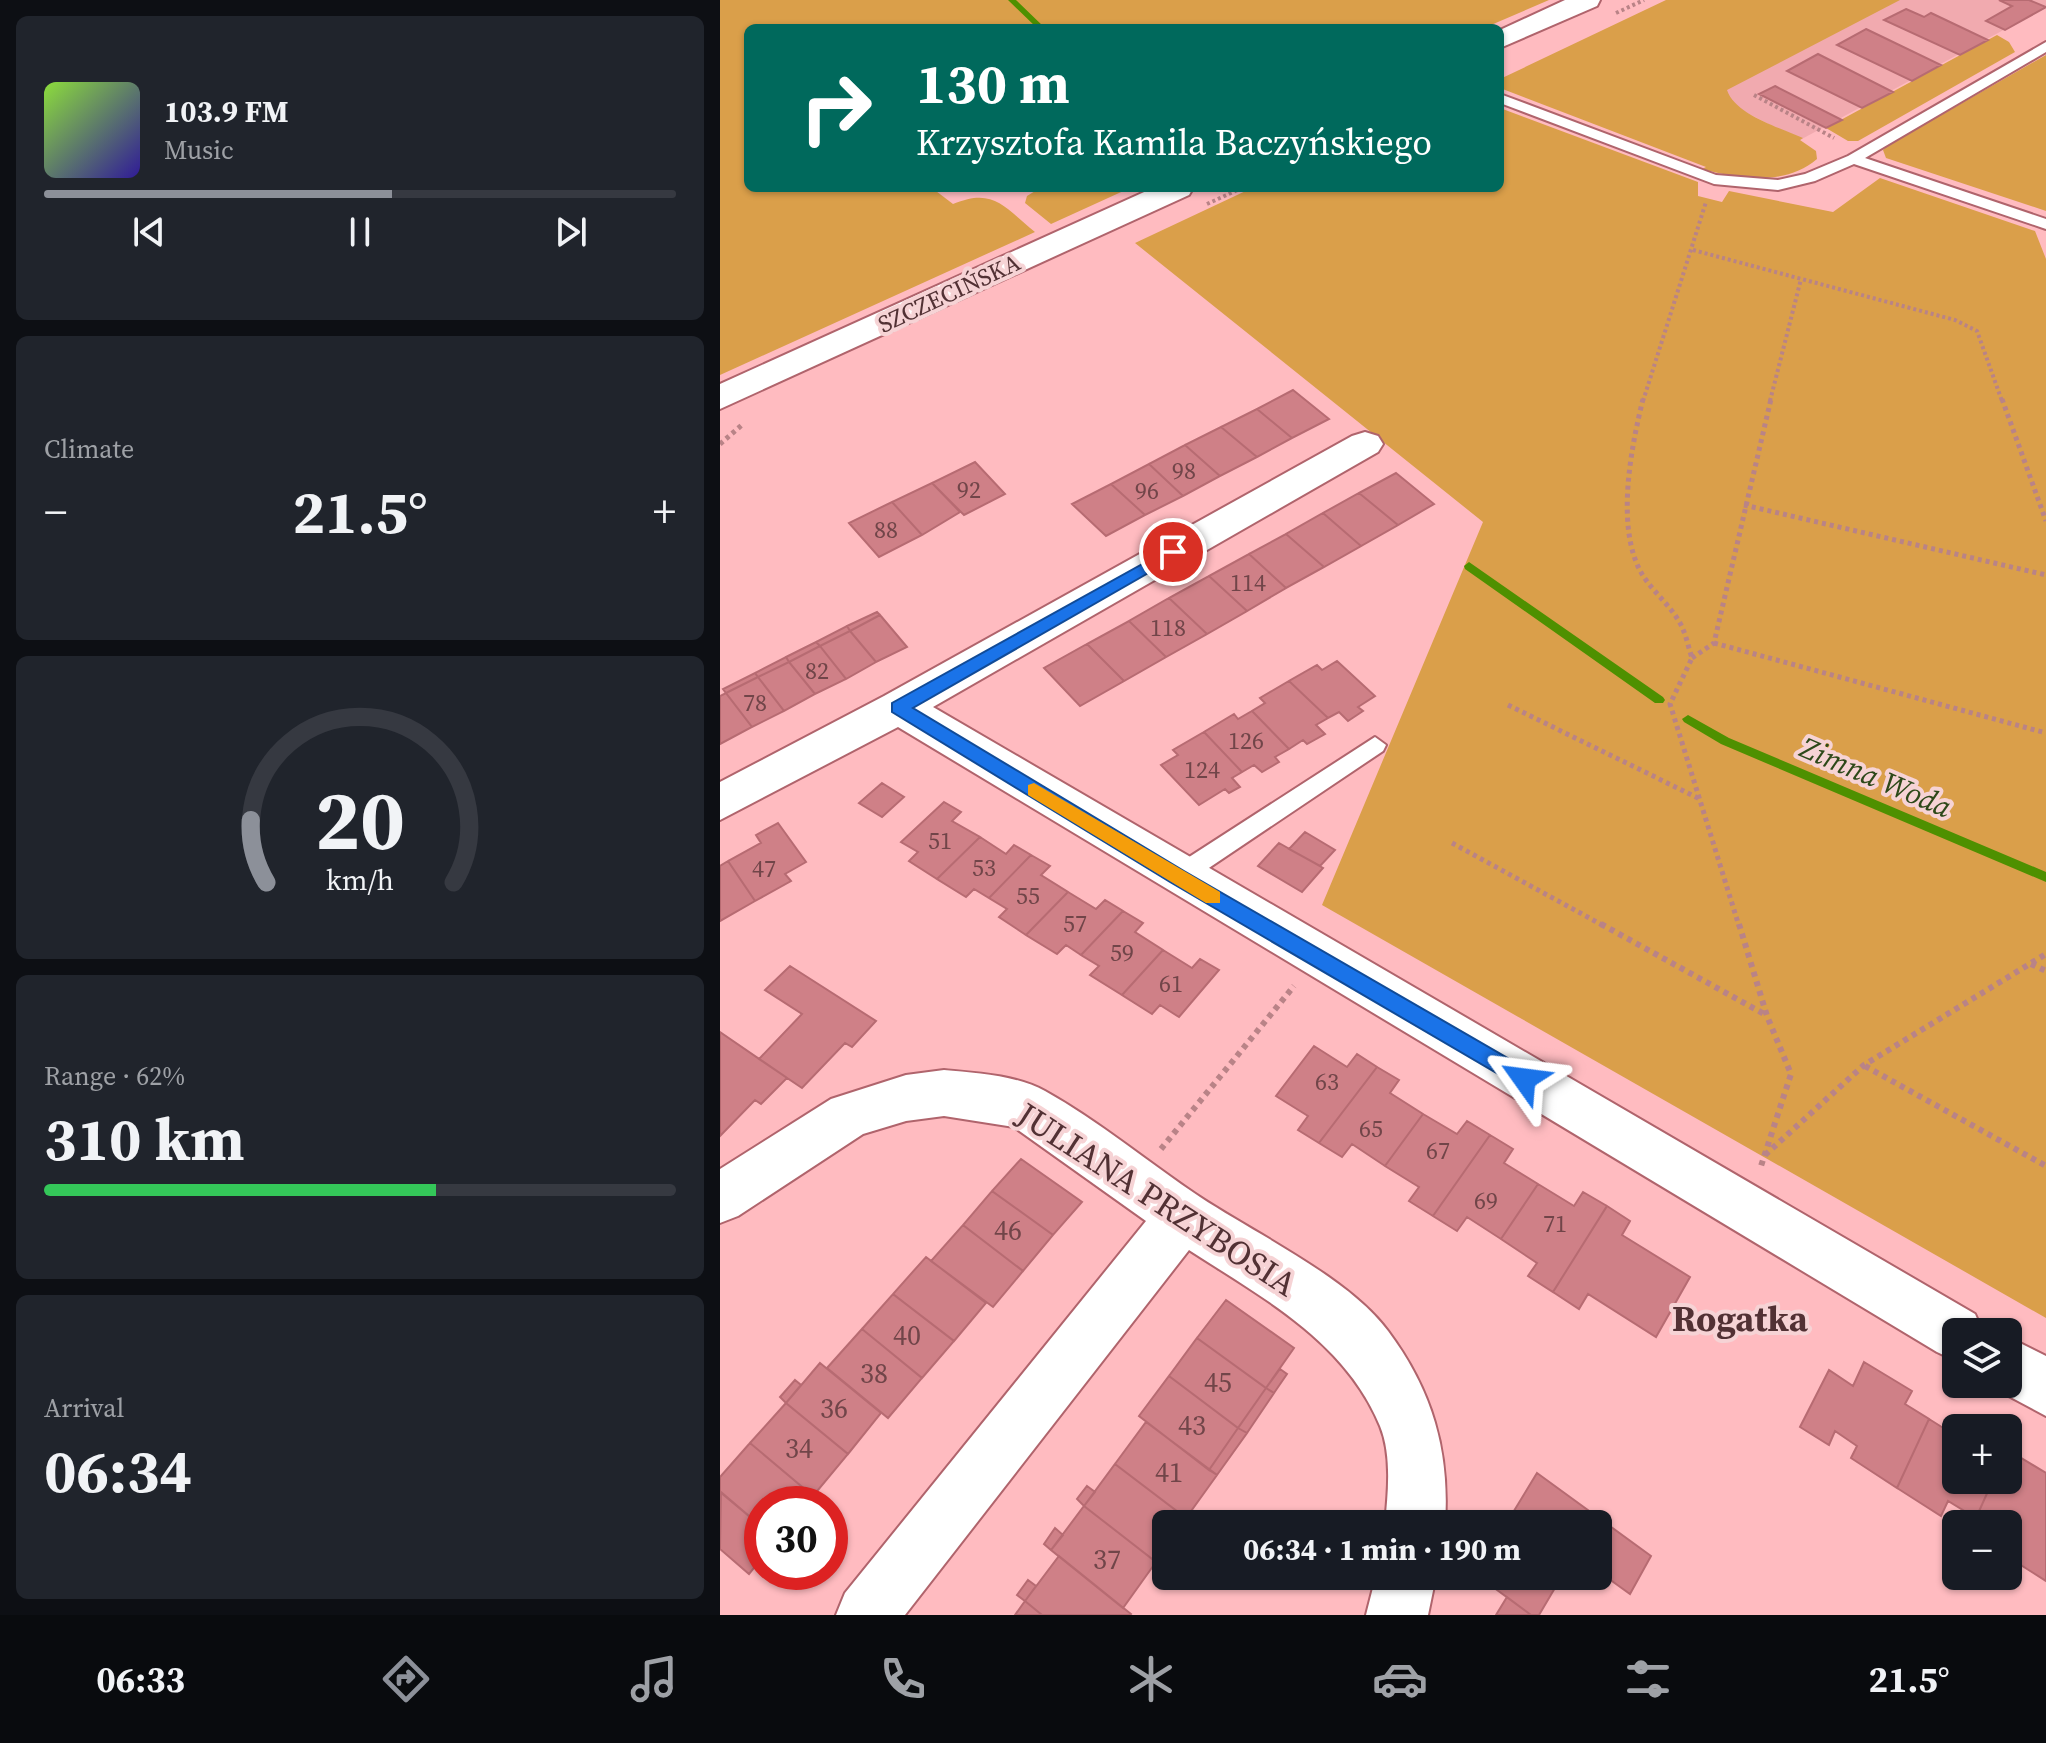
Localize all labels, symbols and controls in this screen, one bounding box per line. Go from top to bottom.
text: 130 m [916,45,1070,122]
icon: right [784,56,888,160]
text: 103.9 FM [164,91,289,132]
text: Krzysztofa Kamila Baczyńskiego [916,118,1432,167]
text: Music [164,132,234,168]
icon: previous [127,210,171,254]
icon: pause [338,210,382,254]
icon: next [549,210,593,254]
street label: SZCZECIŃSKA [872,246,1026,340]
text: Climate [44,431,134,467]
house number: 98 [1172,454,1196,487]
text: 21.5° [292,471,428,553]
house number: 92 [957,473,981,506]
house number: 96 [1135,474,1159,507]
text: − [44,481,67,542]
text: + [653,481,676,542]
house number: 88 [874,513,898,546]
pin [1139,518,1207,586]
icon: arrive [1151,530,1195,574]
house number: 114 [1230,566,1266,599]
house number: 118 [1150,611,1186,644]
house number: 82 [805,654,829,687]
house number: 78 [743,686,767,719]
house number: 126 [1228,724,1264,757]
water label: Zimna Woda [1793,726,1958,827]
house number: 124 [1184,753,1220,786]
text: 20 [315,763,405,877]
house number: 51 [928,824,952,857]
house number: 53 [972,851,996,884]
house number: 47 [752,852,776,885]
text: km/h [326,861,394,901]
house number: 55 [1016,879,1040,912]
house number: 57 [1063,907,1087,940]
house number: 59 [1110,936,1134,969]
house number: 61 [1159,967,1183,1000]
position arrow [1482,1037,1566,1121]
text: Range · 62% [44,1058,185,1094]
house number: 63 [1315,1065,1339,1098]
street label: JULIANA PRZYBOSIA [1007,1091,1306,1307]
text: 310 km [44,1098,245,1180]
house number: 65 [1359,1112,1383,1145]
house number: 67 [1426,1134,1450,1167]
house number: 69 [1474,1184,1498,1217]
house number: 71 [1543,1207,1567,1240]
house number: 46 [994,1211,1022,1249]
district label: Rogatka [1672,1294,1809,1343]
house number: 40 [893,1316,921,1354]
map controls [1942,1318,2022,1590]
button: layers [1942,1318,2022,1398]
house number: 38 [860,1354,888,1392]
house number: 45 [1204,1363,1232,1401]
house number: 36 [820,1389,848,1427]
text: Arrival [44,1390,124,1426]
house number: 43 [1178,1406,1206,1444]
button: + [1942,1414,2022,1494]
house number: 34 [785,1429,813,1467]
text: 06:34 [44,1430,192,1512]
house number: 41 [1155,1453,1183,1491]
speed limit sign: 30 [744,1486,848,1590]
button: − [1942,1510,2022,1590]
text: 06:34 · 1 min · 190 m [1243,1529,1521,1570]
house number: 37 [1093,1540,1121,1578]
icon: directions [378,1651,434,1707]
icon: music [626,1651,682,1707]
icon: phone [875,1651,931,1707]
icon: climate [1123,1651,1179,1707]
icon: car [1372,1651,1428,1707]
icon: filters [1620,1651,1676,1707]
text: 06:33 [96,1655,185,1704]
text: 21.5° [1868,1655,1950,1704]

